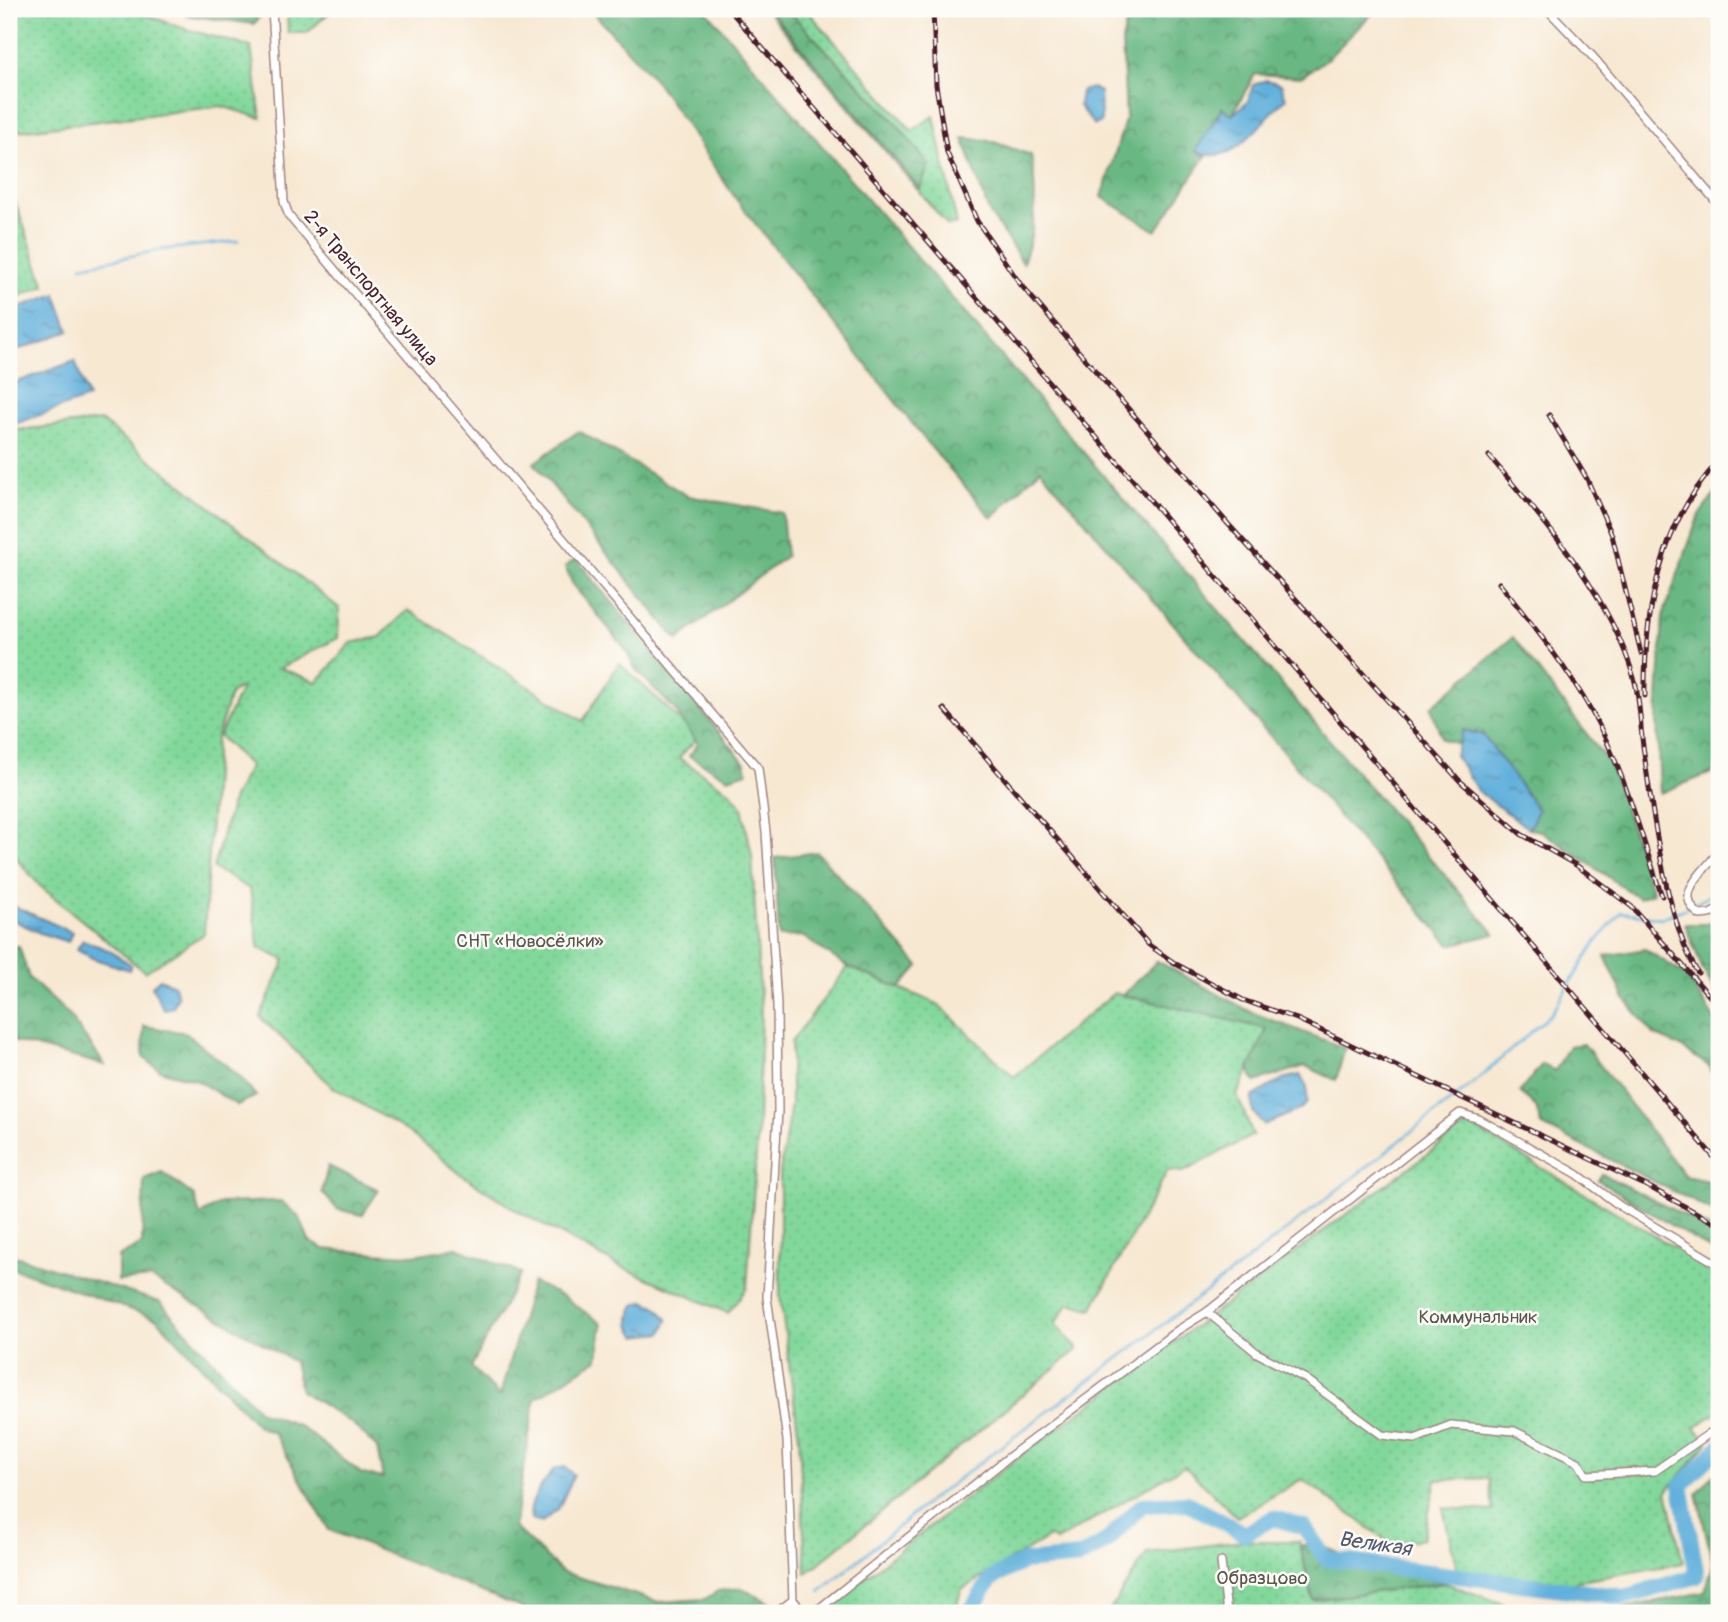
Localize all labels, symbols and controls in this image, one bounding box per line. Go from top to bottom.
street label: 2-я Транспортная улица [299,205,443,371]
park label: СНТ «Новосёлки» [456,929,604,953]
park label: Коммунальник [1418,1305,1538,1329]
water label: Великая [1337,1526,1415,1563]
park label: Образцово [1216,1566,1308,1590]

